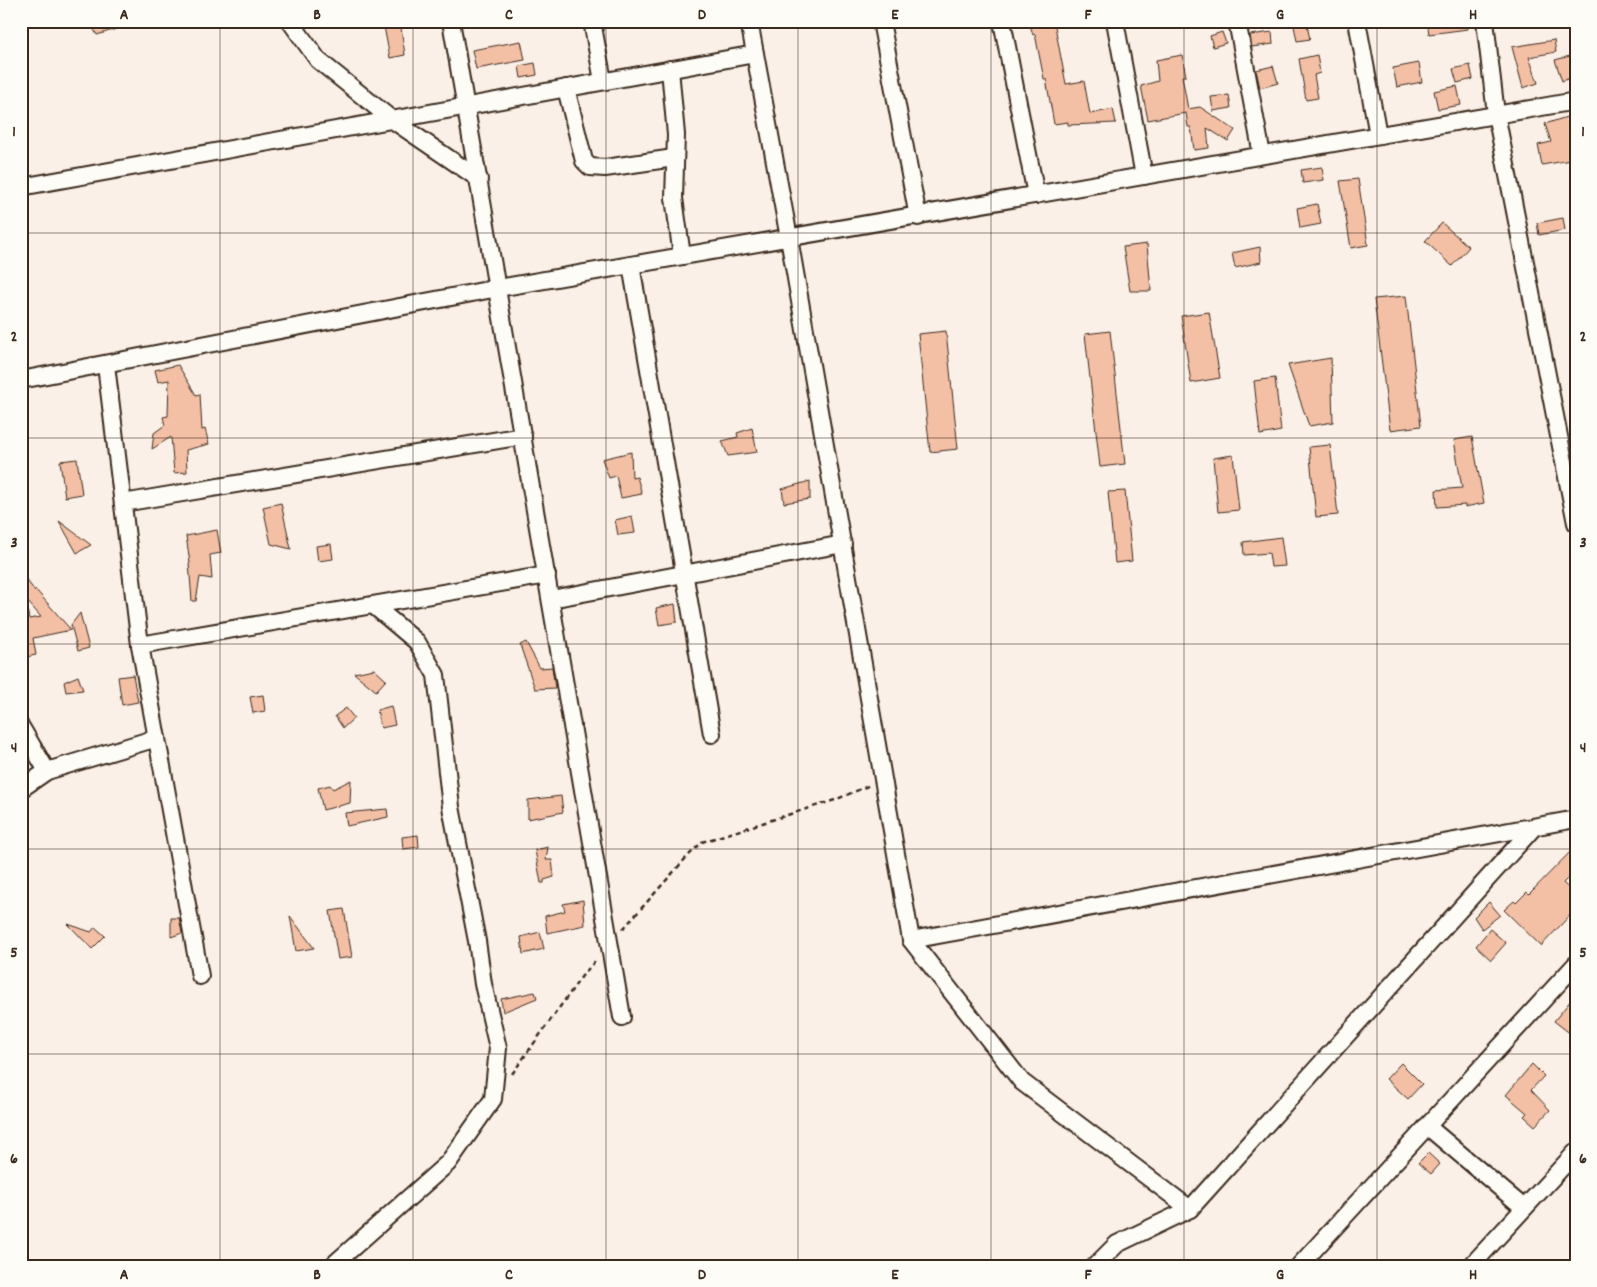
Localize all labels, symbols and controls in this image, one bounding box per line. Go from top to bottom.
text: A [120,4,129,27]
text: B [313,4,321,27]
text: C [505,4,513,27]
text: D [698,4,707,27]
text: E [891,4,899,27]
text: F [1084,4,1092,27]
text: G [1276,4,1284,27]
text: H [1469,4,1477,27]
text: 1 [12,121,16,144]
text: 1 [1581,121,1585,144]
text: 2 [11,326,18,349]
text: 2 [1580,326,1587,349]
text: 3 [10,532,18,555]
text: 3 [1579,532,1587,555]
text: 4 [11,737,17,760]
text: 4 [1580,737,1586,760]
text: 5 [10,942,18,965]
text: 5 [1579,942,1587,965]
text: 6 [10,1148,18,1171]
text: 6 [1579,1148,1587,1171]
text: A [120,1264,129,1287]
text: B [313,1264,321,1287]
text: C [505,1264,513,1287]
text: D [698,1264,707,1287]
text: E [891,1264,899,1287]
text: F [1084,1264,1092,1287]
text: G [1276,1264,1284,1287]
text: H [1469,1264,1477,1287]

